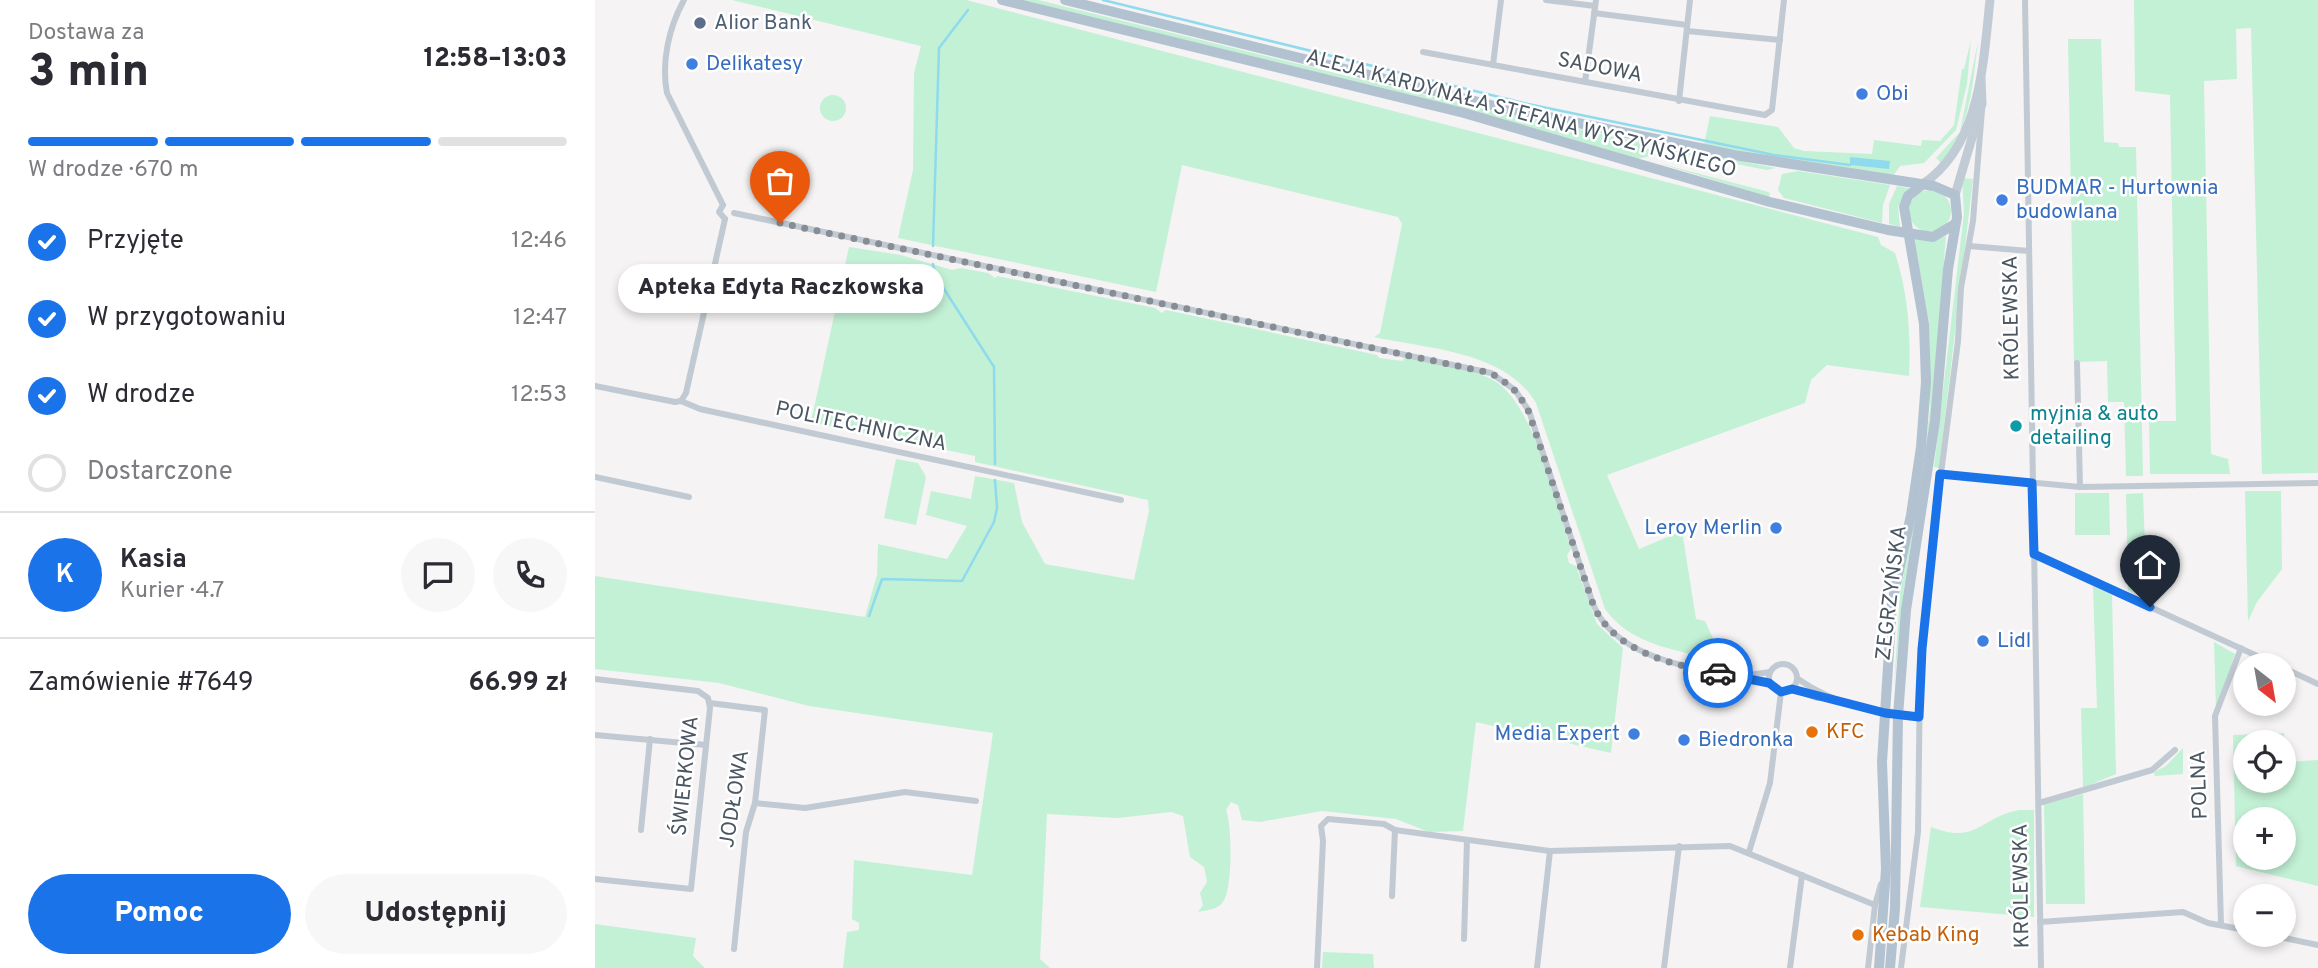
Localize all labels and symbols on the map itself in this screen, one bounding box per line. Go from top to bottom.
place label: Alior Bank [714,10,812,37]
marker: Alior Bank [692,15,708,31]
street label: ALEJA KARDYNAŁA STEFANA WYSZYŃSKIEGO [1303,42,1739,185]
street label: SADOWA [1555,47,1645,89]
place label: Delikatesy [706,51,803,78]
marker: Delikatesy [684,56,700,72]
place label: Obi [1876,81,1908,108]
marker: Obi [1854,86,1870,102]
pin [750,151,810,223]
place label: BUDMAR - Hurtownia budowlana [2016,175,2218,226]
marker: BUDMAR - Hurtownia budowlana [1994,192,2010,208]
street label: KRÓLEWSKA [1996,255,2027,381]
callout: Apteka Edyta Raczkowska [617,265,943,314]
street label: POLITECHNICZNA [773,396,949,458]
place label: myjnia & auto detailing [2030,401,2159,452]
marker: myjnia & auto detailing [2008,418,2024,434]
place label: Leroy Merlin [1644,515,1762,542]
marker: Leroy Merlin [1768,520,1784,536]
street label: ZEGRZYŃSKA [1869,524,1914,662]
pin [2120,535,2180,607]
place label: Lidl [1997,628,2031,655]
marker: Lidl [1975,633,1991,649]
courier [1683,638,1753,708]
north arrow [2233,653,2296,716]
street label: ŚWIERKOWA [665,715,706,837]
place label: KFC [1826,719,1865,746]
place label: Media Expert [1495,721,1620,748]
marker: KFC [1804,724,1820,740]
marker: Media Expert [1626,726,1642,742]
place label: Biedronka [1698,727,1793,754]
marker: Biedronka [1676,732,1692,748]
street label: JODŁOWA [714,748,756,850]
street label: POLNA [2185,750,2215,820]
street label: KRÓLEWSKA [2006,823,2037,949]
place label: Kebab King [1872,922,1980,949]
marker: Kebab King [1850,927,1866,943]

